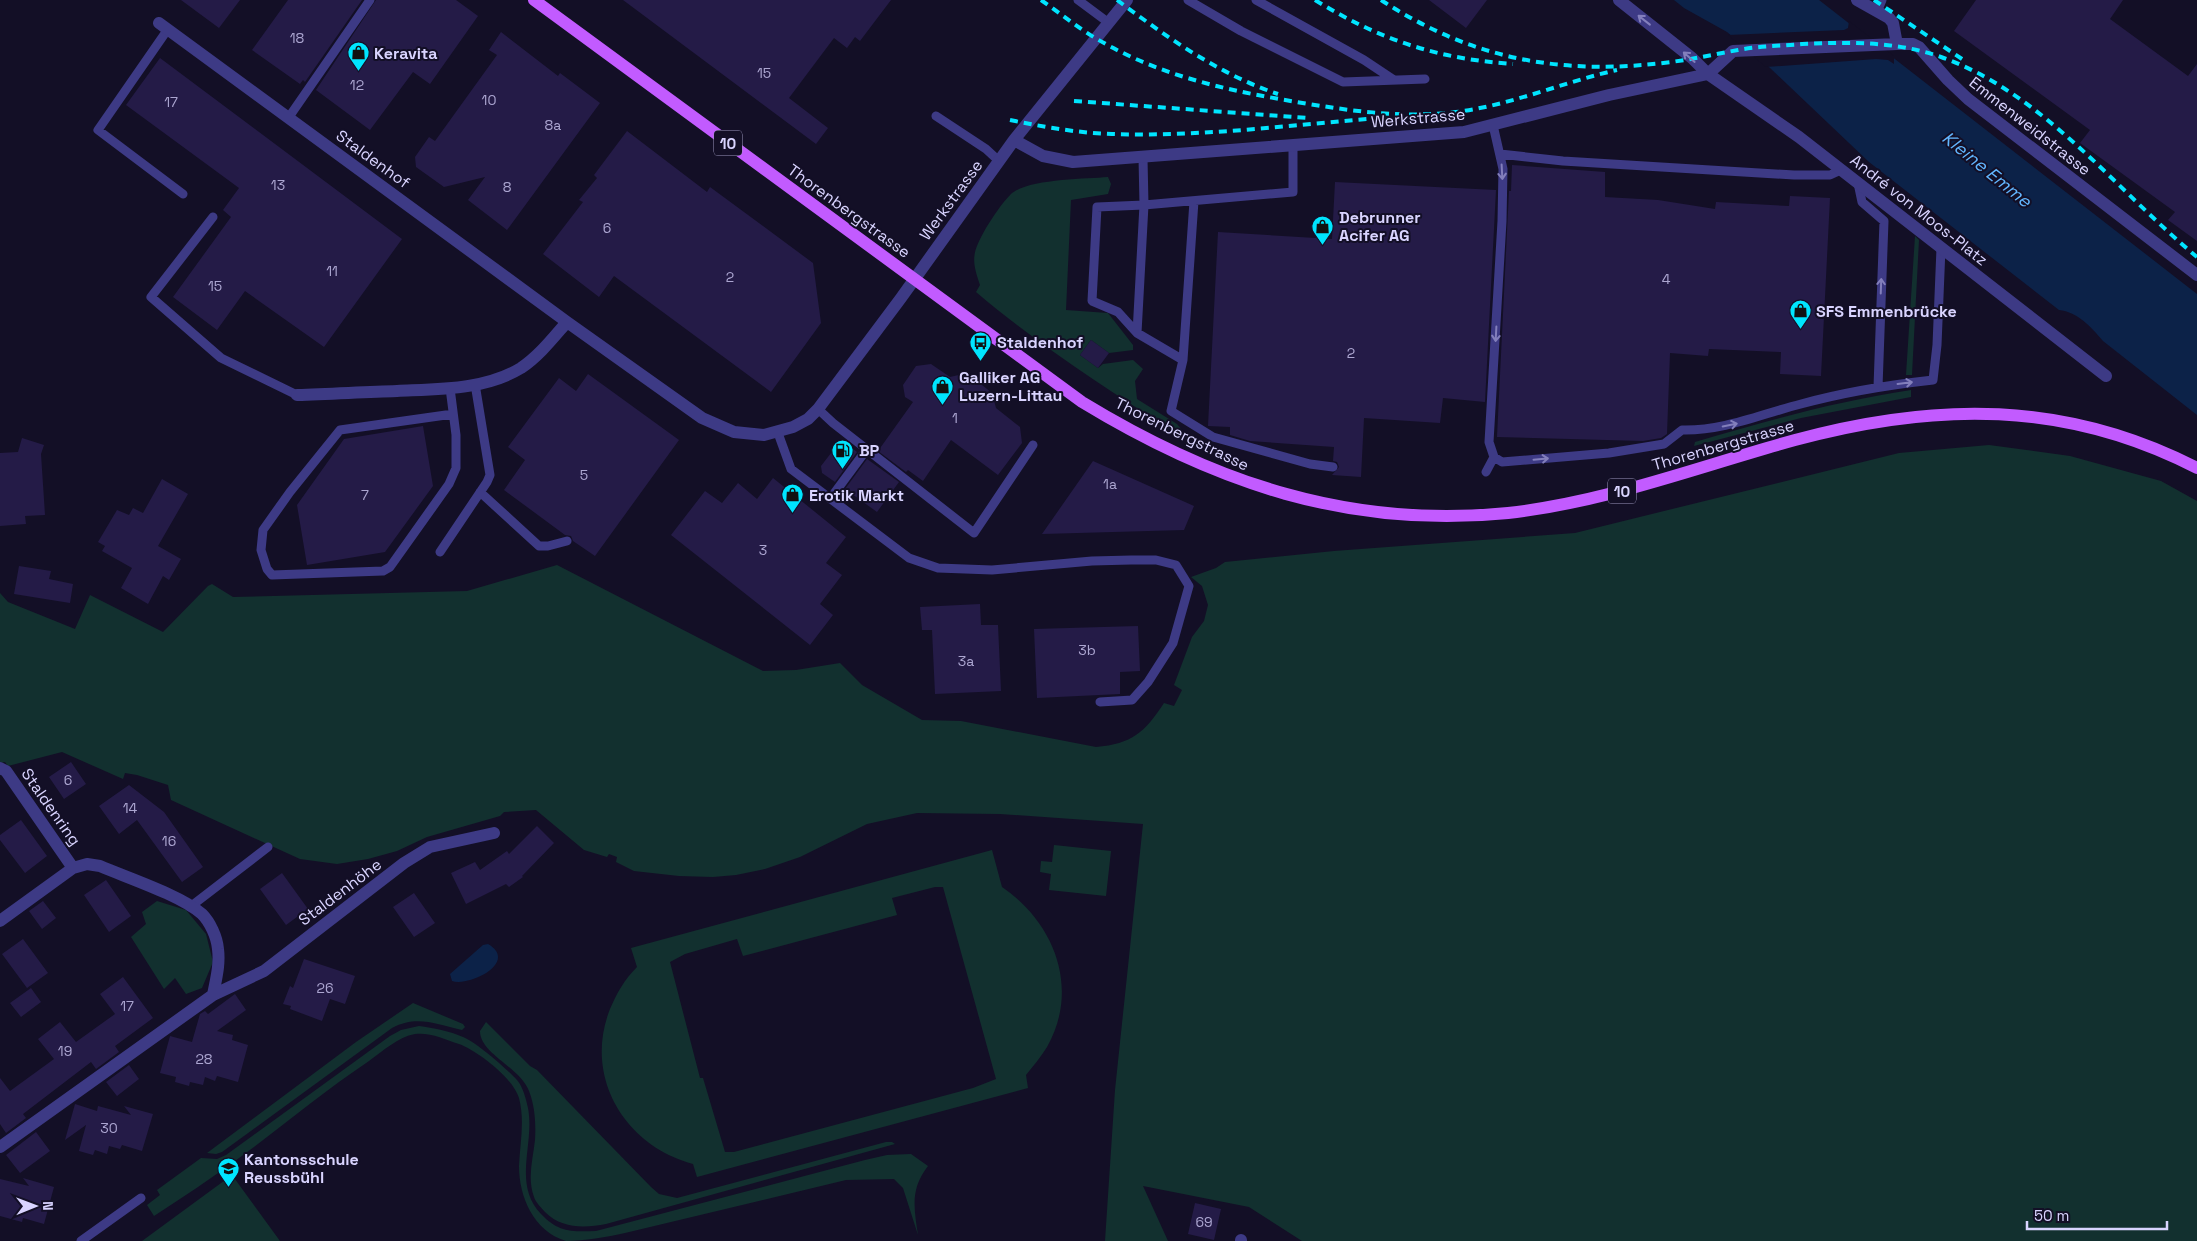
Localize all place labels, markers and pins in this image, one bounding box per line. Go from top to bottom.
shop icon: Keravita [346,41,370,72]
place label: Keravita [374,43,438,64]
place label: Debrunner Acifer AG [1339,207,1421,246]
shop icon: Debrunner Acifer AG [1311,214,1335,245]
shop icon: SFS Emmenbrücke [1788,299,1812,330]
place label: SFS Emmenbrücke [1816,301,1957,322]
bus stop icon: Staldenhof [969,330,993,361]
place label: Staldenhof [997,332,1083,353]
place label: Galliker AG Luzern-Littau [959,367,1062,406]
shop icon: Galliker AG Luzern-Littau [931,374,955,405]
fuel station icon: BP [831,438,855,469]
place label: BP [859,440,880,461]
shop icon: Erotik Markt [781,483,805,514]
place label: Erotik Markt [809,485,904,506]
place label: Kantonsschule Reussbühl [244,1149,359,1188]
school or university icon: Kantonsschule Reussbühl [216,1156,240,1187]

